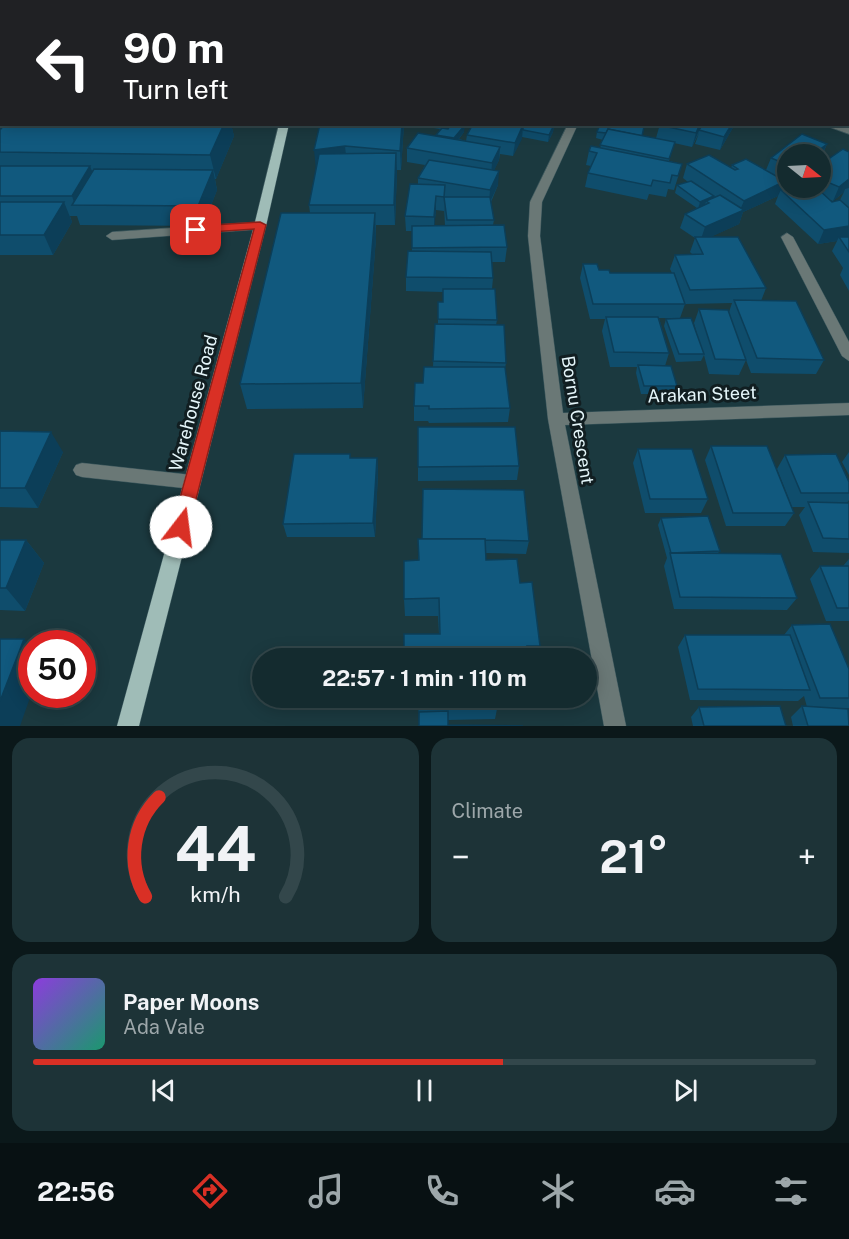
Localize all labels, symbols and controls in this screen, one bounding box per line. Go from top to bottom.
text: 90 m [123,23,225,72]
icon: left [24,24,102,102]
text: Turn left [123,73,229,105]
north arrow [777,144,831,198]
map controls [777,144,831,198]
pin [170,204,221,255]
icon: arrive [179,213,212,246]
street label: Warehouse Road [165,332,221,474]
street label: Bornu Crescent [557,354,599,486]
street label: Arakan Steet [647,382,757,406]
position arrow [149,495,213,559]
speed limit sign: 50 [18,630,96,708]
text: 22:57 · 1 min · 110 m [322,665,527,691]
text: Climate [452,799,523,823]
text: 44 [174,812,256,885]
text: 21° [599,830,668,883]
text: − [452,838,470,876]
text: + [798,838,816,876]
text: km/h [190,882,240,907]
text: Paper Moons [123,989,259,1015]
text: Ada Vale [123,1015,205,1039]
icon: previous [147,1074,180,1107]
icon: pause [408,1074,441,1107]
icon: next [669,1074,702,1107]
icon: directions [189,1170,231,1212]
icon: music [305,1170,347,1212]
icon: phone [421,1170,463,1212]
icon: climate [537,1170,579,1212]
icon: car [654,1170,696,1212]
icon: filters [770,1170,812,1212]
text: 22:56 [37,1175,115,1207]

